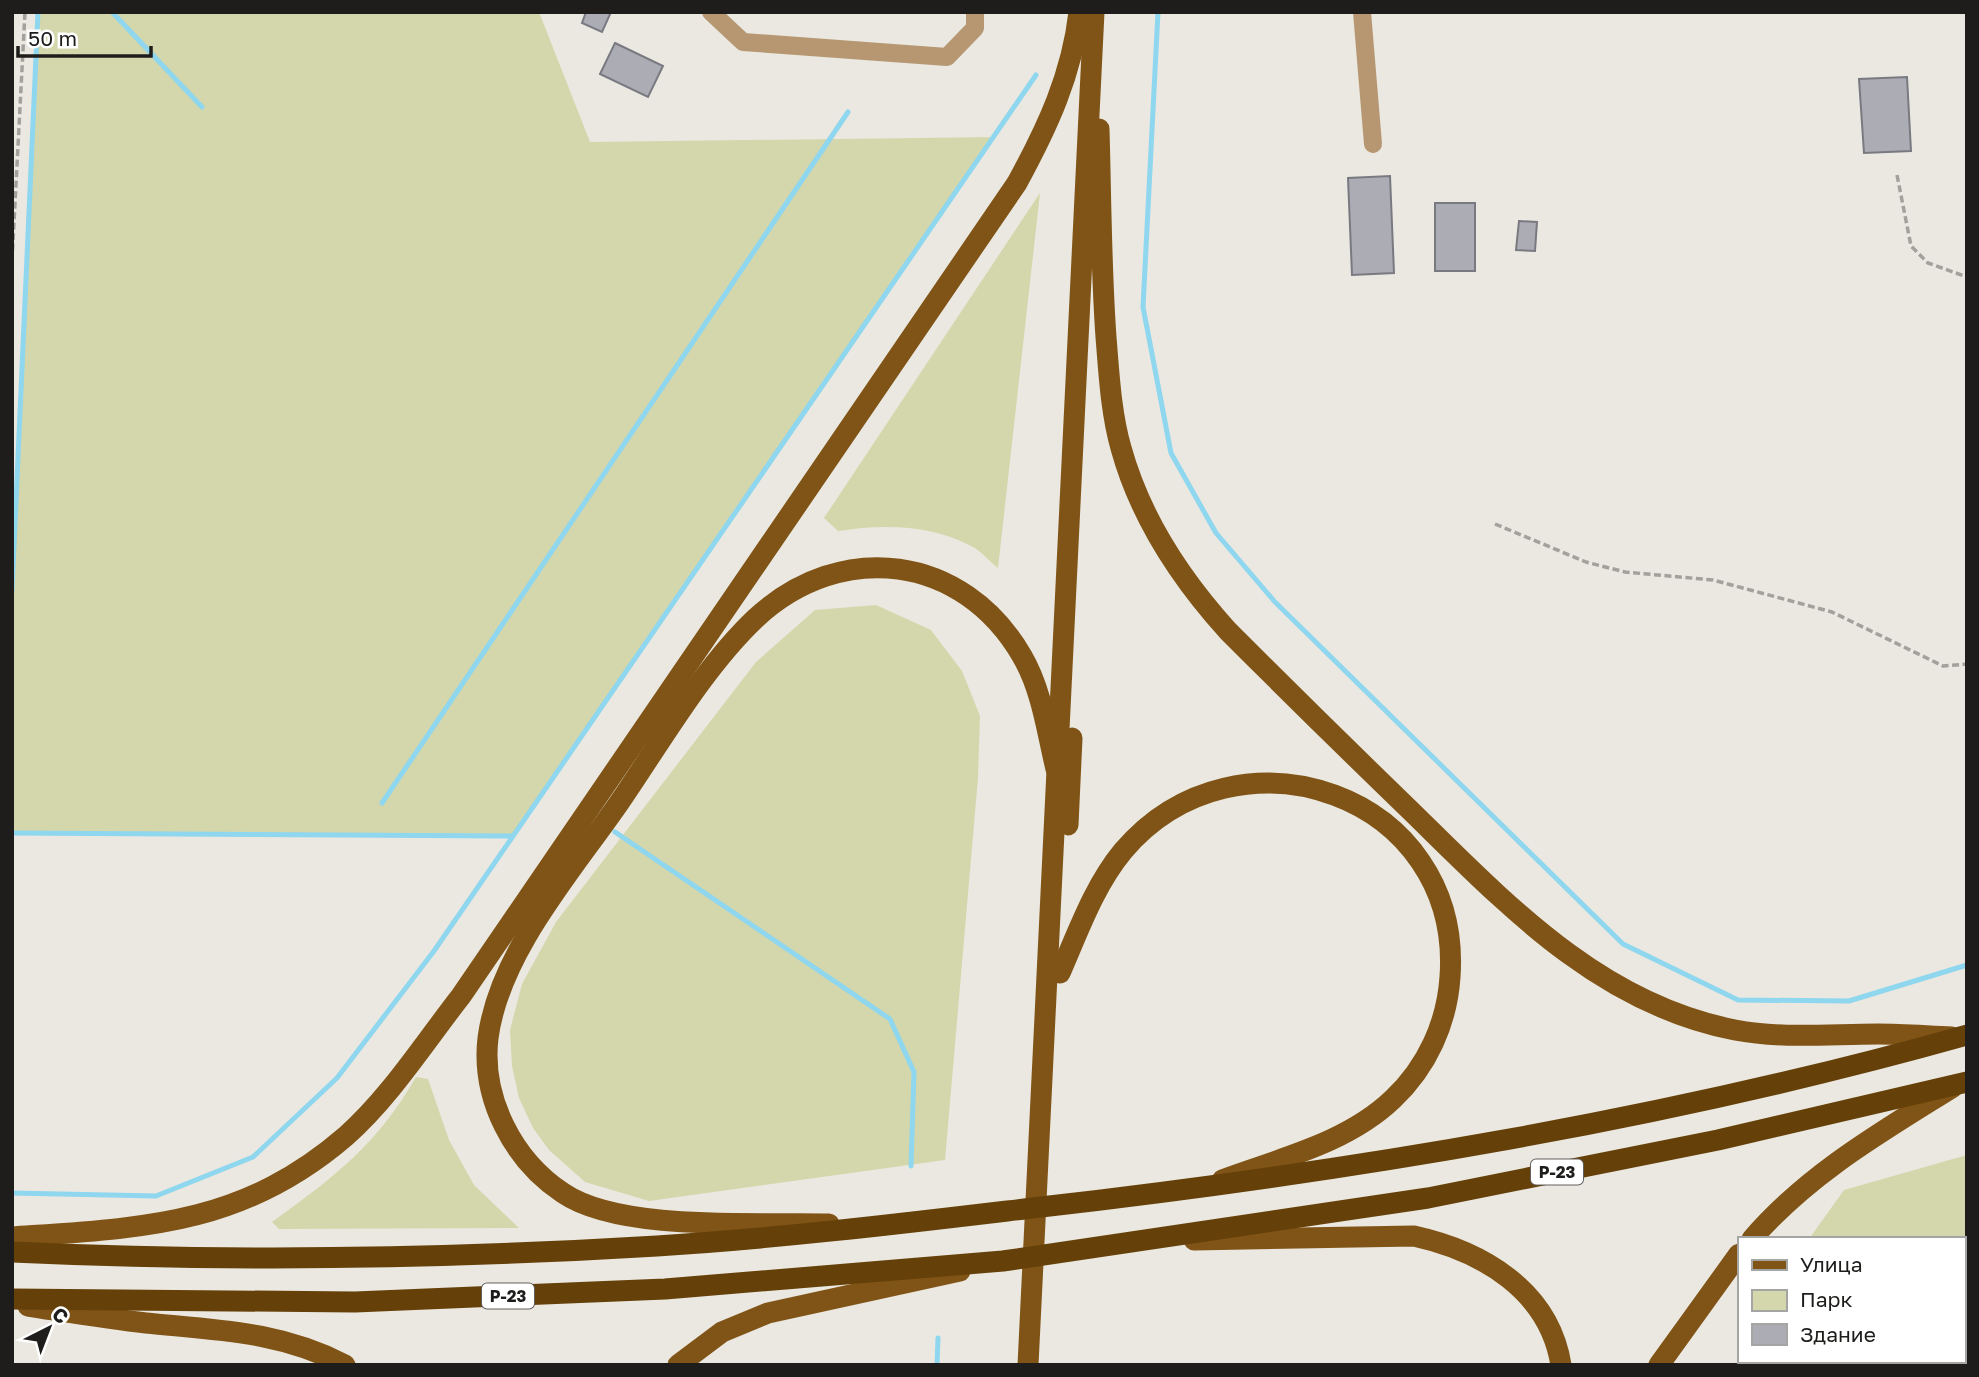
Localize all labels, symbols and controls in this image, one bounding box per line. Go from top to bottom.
scale bar [18,14,150,58]
text: 50 m [28,25,77,51]
road number: Р-23 [1531,1160,1583,1184]
legend [1738,1237,1965,1363]
text: Улица [1800,1251,1863,1277]
road number: Р-23 [482,1284,534,1308]
text: Парк [1800,1286,1853,1312]
north arrow [14,1293,84,1363]
text: С [48,1302,73,1328]
text: Здание [1800,1321,1876,1347]

